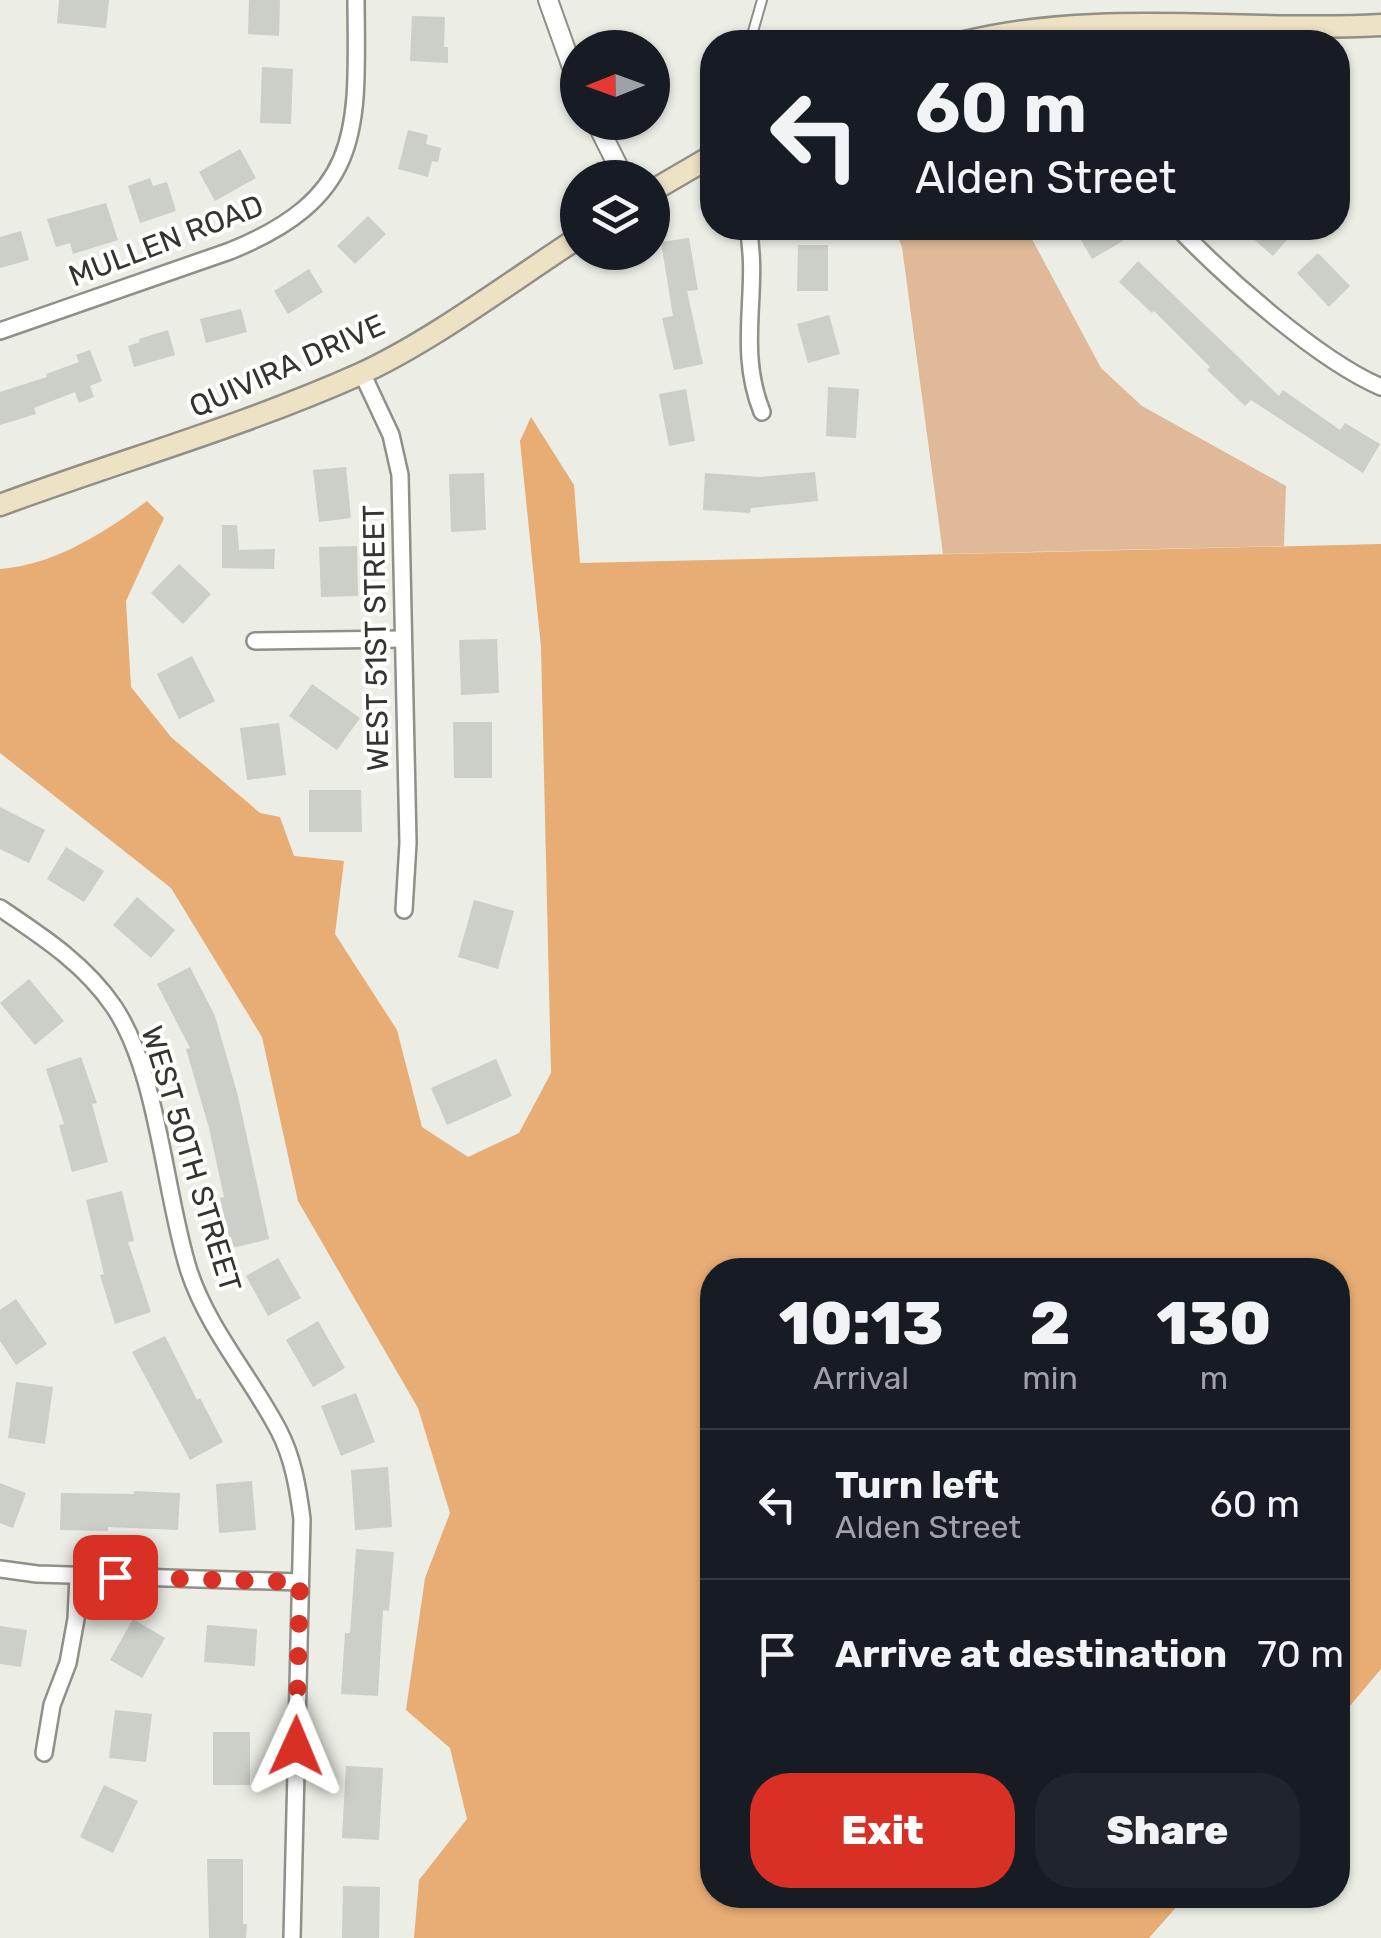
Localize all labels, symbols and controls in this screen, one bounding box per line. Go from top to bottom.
north arrow [560,30,670,140]
map controls [560,30,670,270]
text: 60 m [915,67,1087,150]
icon: left [750,70,880,200]
text: Alden Street [915,151,1176,204]
button: layers [560,160,670,270]
street label: MULLEN ROAD [64,187,268,295]
street label: QUIVIRA DRIVE [184,307,390,425]
street label: WEST 51ST STREET [356,505,396,771]
street label: WEST 50TH STREET [133,1022,249,1296]
text: 10:13 [779,1288,943,1359]
text: 2 [1030,1288,1070,1359]
text: 130 [1157,1288,1271,1359]
text: Arrival [813,1359,909,1397]
text: min [1022,1359,1078,1397]
text: m [1200,1359,1228,1397]
text: Turn left [835,1462,999,1508]
icon: left [750,1477,805,1532]
text: 60 m [1210,1481,1300,1527]
text: Alden Street [835,1508,1021,1546]
pin [73,1535,158,1620]
icon: arrive [88,1550,143,1605]
icon: arrive [750,1627,805,1682]
text: Arrive at destination [835,1631,1227,1677]
text: 70 m [1257,1631,1344,1677]
position arrow [244,1694,348,1798]
button: Exit [750,1773,1015,1888]
button: Share [1035,1773,1300,1888]

